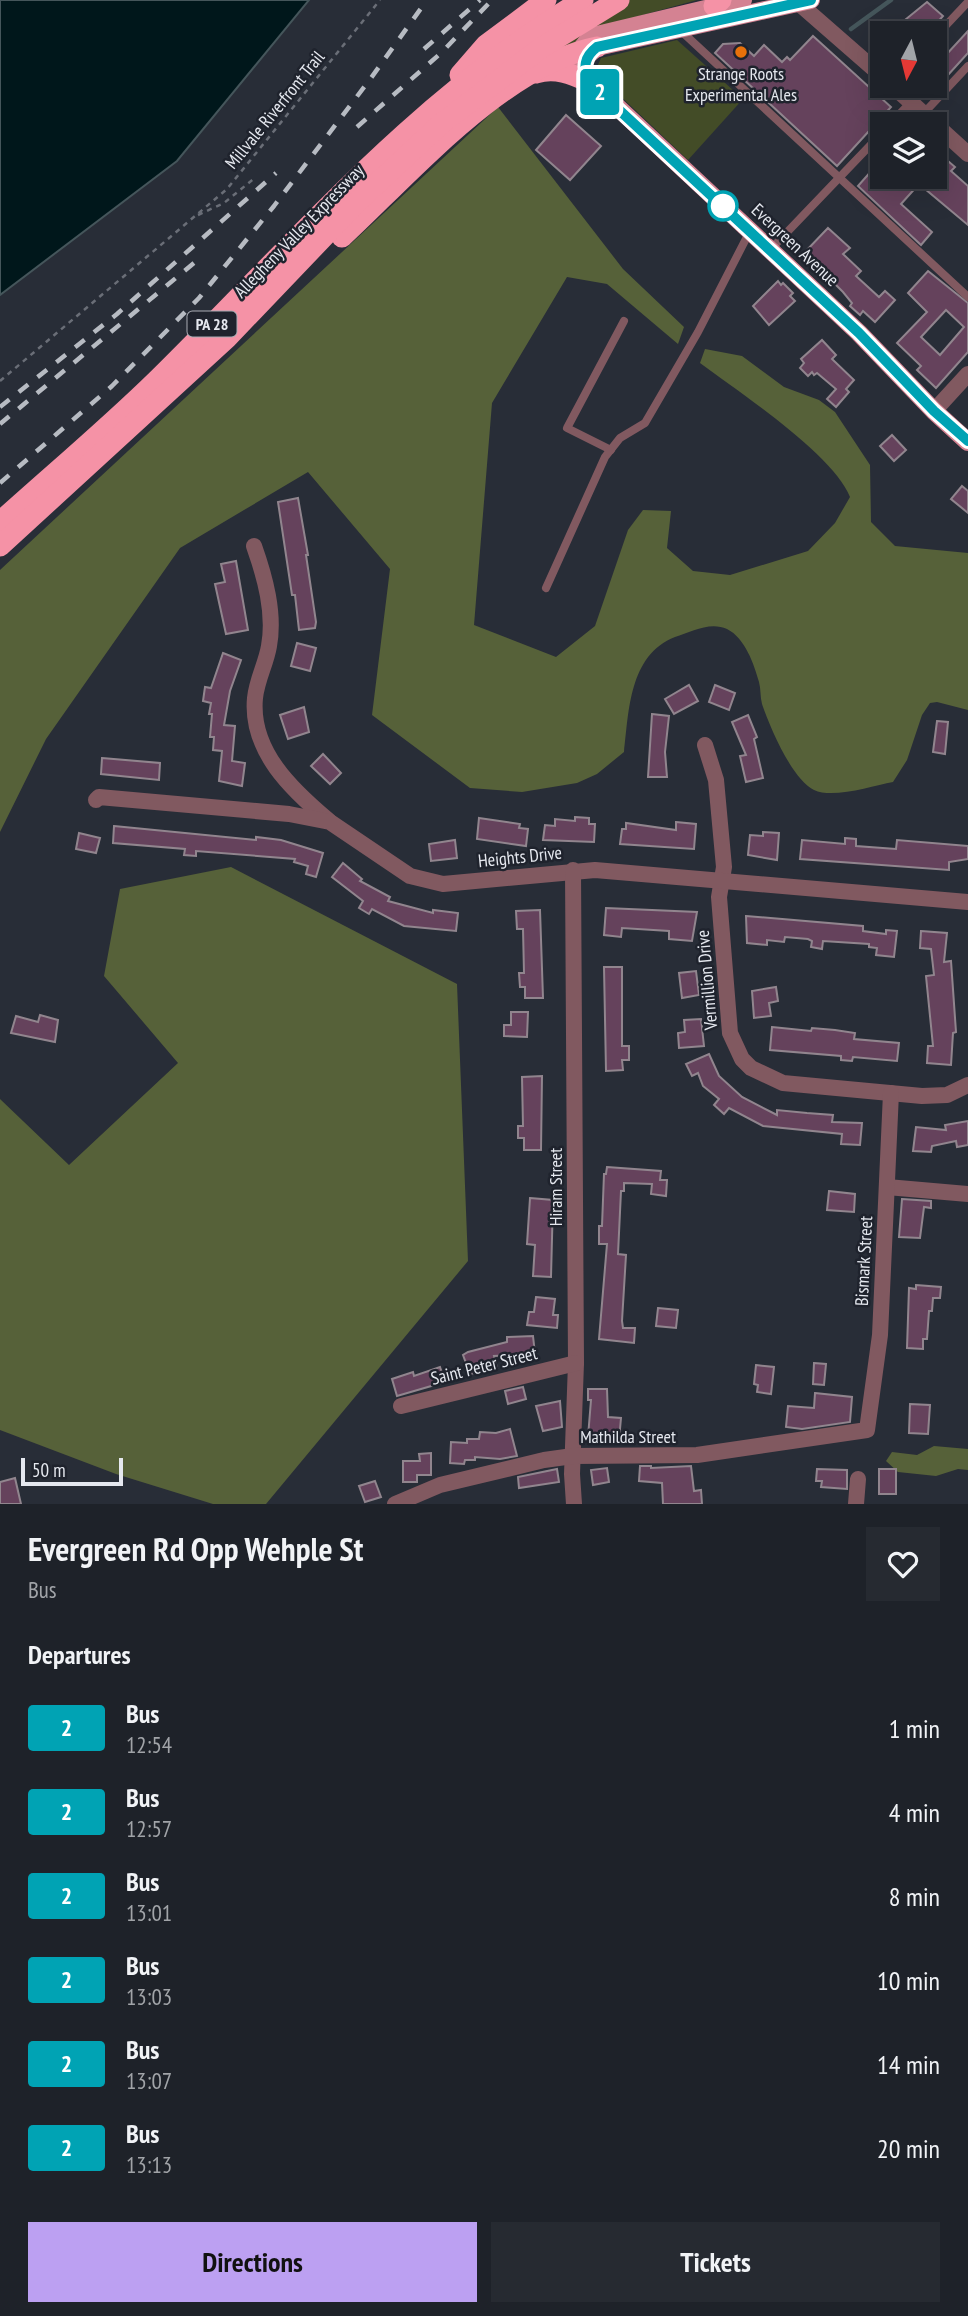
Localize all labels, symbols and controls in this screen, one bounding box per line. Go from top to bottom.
north arrow [870,21,947,98]
map controls [870,21,947,189]
marker: Strange Roots Experimental Ales [733,44,749,60]
street label: Millvale Riverfront Trail [220,45,330,173]
place label: Strange Roots Experimental Ales [685,62,797,106]
line badge: 2 [577,69,623,115]
text: 2 [594,76,606,107]
button: layers [870,112,947,189]
street label: Allegheny Valley Expressway [229,159,369,302]
unlabelled marker [708,191,738,221]
street label: Evergreen Avenue [747,198,844,291]
road number: PA 28 [188,312,236,336]
street label: Heights Drive [477,841,563,872]
street label: Vermillion Drive [691,929,722,1032]
street label: Hiram Street [544,1148,567,1226]
street label: Bismark Street [850,1215,877,1306]
street label: Saint Peter Street [428,1341,539,1390]
street label: Mathilda Street [580,1425,676,1448]
scale bar [21,1455,122,1487]
text: 50 m [32,1458,66,1482]
text: Evergreen Rd Opp Wehple St [28,1527,363,1570]
button: heart [866,1527,940,1601]
text: Bus [28,1575,57,1604]
text: Departures [28,1638,131,1671]
text: Bus [126,1697,159,1730]
text: 2 [61,1712,72,1743]
text: 1 min [889,1712,940,1745]
text: 12:54 [126,1730,172,1759]
text: Bus [126,1781,159,1814]
text: 2 [61,1796,72,1827]
text: 4 min [889,1796,940,1829]
text: 12:57 [126,1814,172,1843]
text: Bus [126,1865,159,1898]
text: 2 [61,1880,72,1911]
text: 8 min [889,1880,940,1913]
text: 13:01 [126,1898,172,1927]
text: Bus [126,1949,159,1982]
text: 2 [61,1964,72,1995]
text: 10 min [877,1964,940,1997]
text: 13:03 [126,1982,172,2011]
text: Bus [126,2033,159,2066]
text: 2 [61,2048,72,2079]
text: 14 min [877,2048,940,2081]
text: 13:07 [126,2066,172,2095]
text: Bus [126,2117,159,2150]
text: 2 [61,2132,72,2163]
text: 20 min [877,2132,940,2165]
text: 13:13 [126,2150,172,2179]
button: Directions [28,2222,477,2302]
button: Tickets [491,2222,940,2302]

